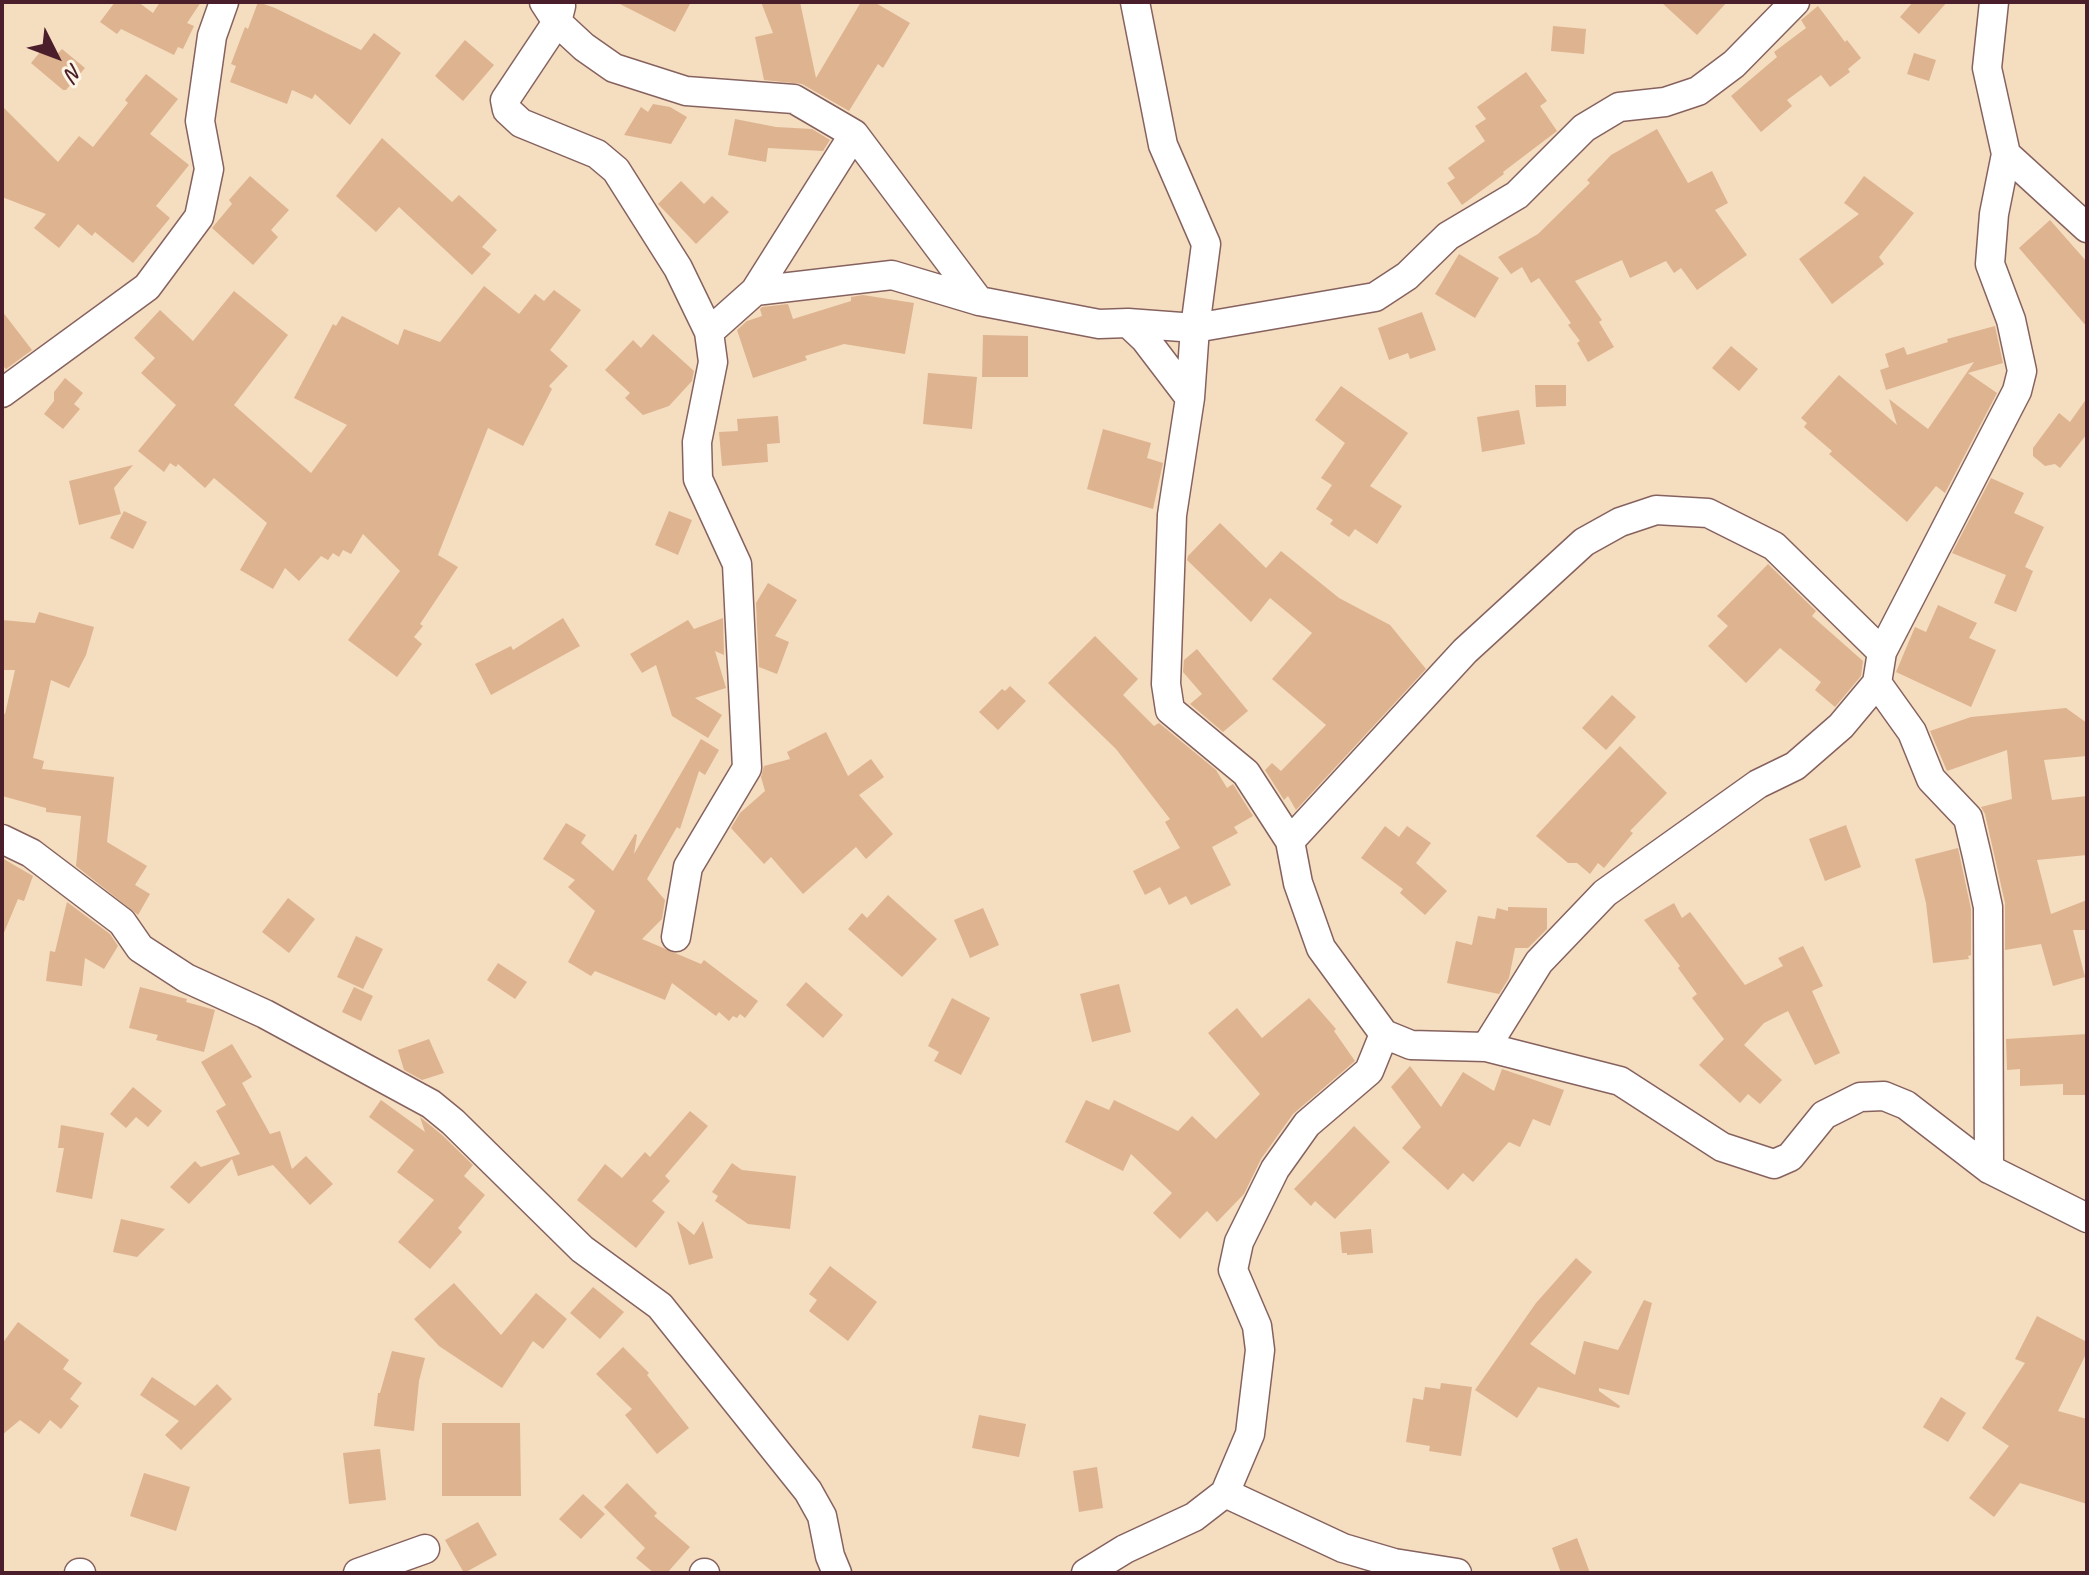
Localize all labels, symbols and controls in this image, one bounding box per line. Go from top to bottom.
north arrow [16,16,96,96]
text: N [59,58,89,86]

